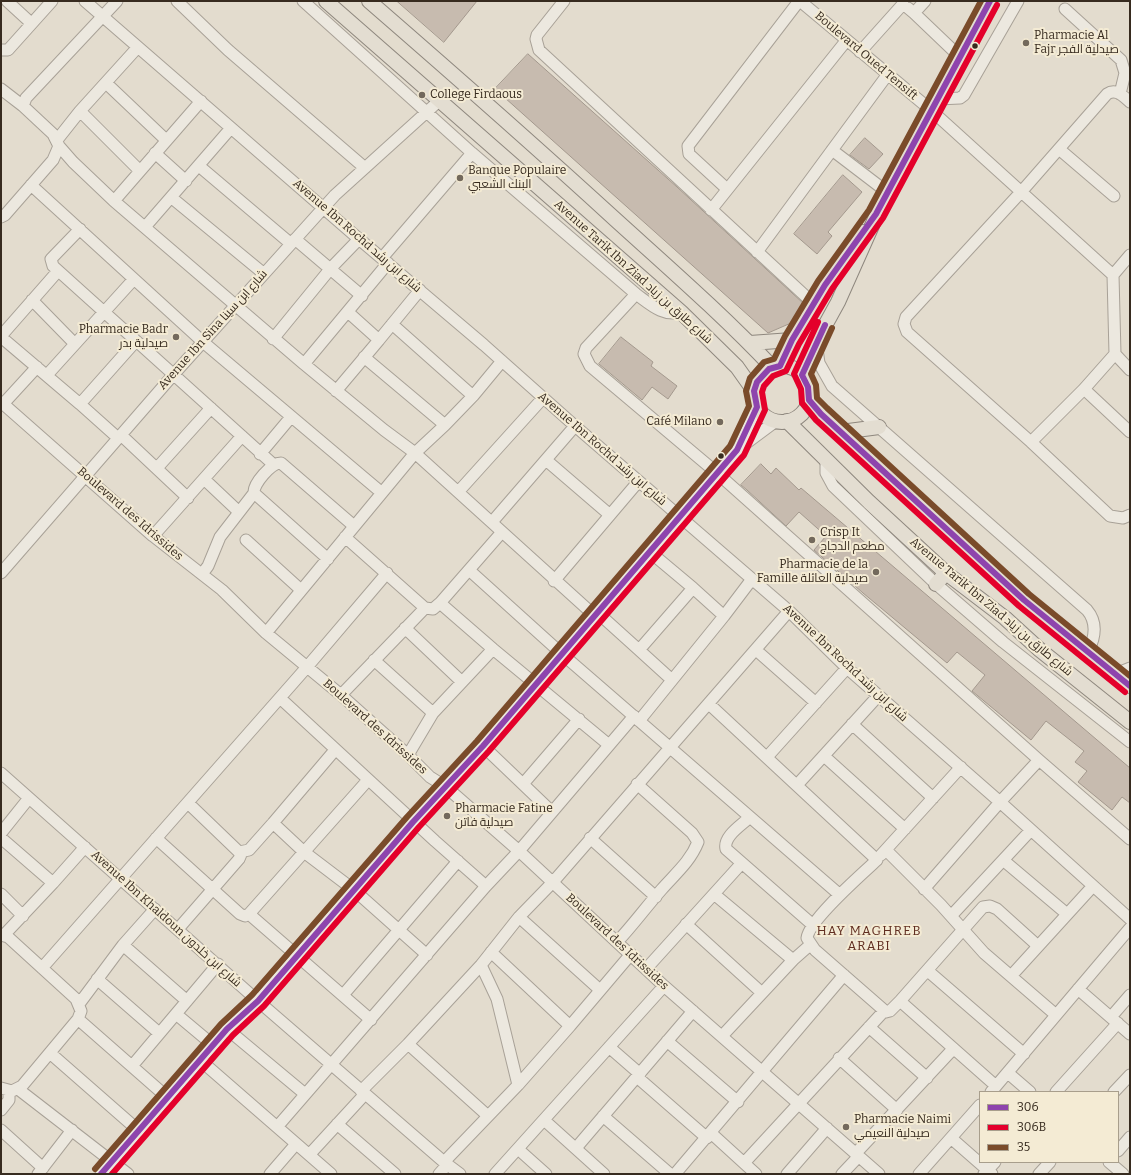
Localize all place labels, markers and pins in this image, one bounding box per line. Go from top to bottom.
place label: Pharmacie Al Fajr صيدلية الفجر [1034,29,1119,57]
marker: Pharmacie Al Fajr صيدلية الفجر [1021,38,1031,48]
unlabelled marker [970,41,980,51]
place label: College Firdaous [430,88,522,102]
marker: College Firdaous [417,90,427,100]
place label: Banque Populaire البنك الشعبي [468,164,566,192]
marker: Banque Populaire البنك الشعبي [455,173,465,183]
place label: Pharmacie Badr صيدلية بدر [79,323,168,351]
marker: Pharmacie Badr صيدلية بدر [171,332,181,342]
place label: Café Milano [646,415,712,429]
marker: Café Milano [715,417,725,427]
unlabelled marker [716,451,726,461]
place label: Crisp It مطعم الدجاج [820,526,885,554]
marker: Crisp It مطعم الدجاج [807,535,817,545]
place label: Pharmacie de la Famille صيدلية العائلة [757,558,868,586]
marker: Pharmacie de la Famille صيدلية العائلة [871,567,881,577]
place label: Pharmacie Fatine صيدلية فاتن [455,802,553,830]
marker: Pharmacie Fatine صيدلية فاتن [442,811,452,821]
place label: Pharmacie Naimi صيدلية النعيمي [854,1113,951,1141]
marker: Pharmacie Naimi صيدلية النعيمي [841,1122,851,1132]

